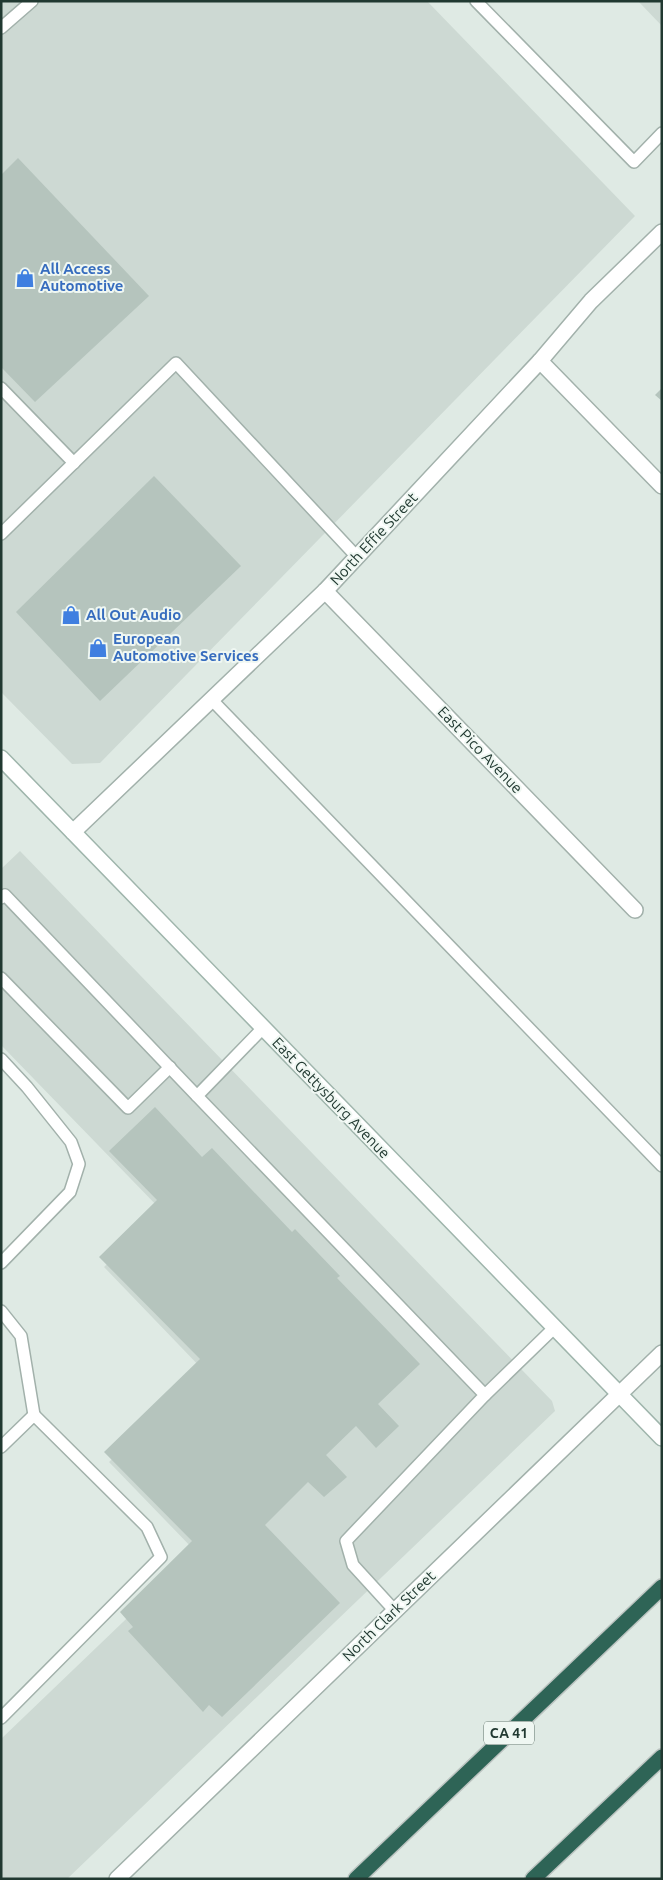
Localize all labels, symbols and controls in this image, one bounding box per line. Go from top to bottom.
place label: All Access Automotive [40,260,124,294]
shop icon: All Access Automotive [14,267,36,289]
street label: North Effie Street [326,489,421,588]
shop icon: All Out Audio [60,604,82,626]
place label: All Out Audio [86,606,181,623]
place label: European Automotive Services [113,630,259,664]
shop icon: European Automotive Services [87,637,109,659]
street label: East Pico Avenue [435,703,526,797]
street label: East Gettysburg Avenue [269,1034,394,1162]
street label: North Clark Street [339,1567,439,1664]
road number: CA 41 [484,1722,534,1745]

